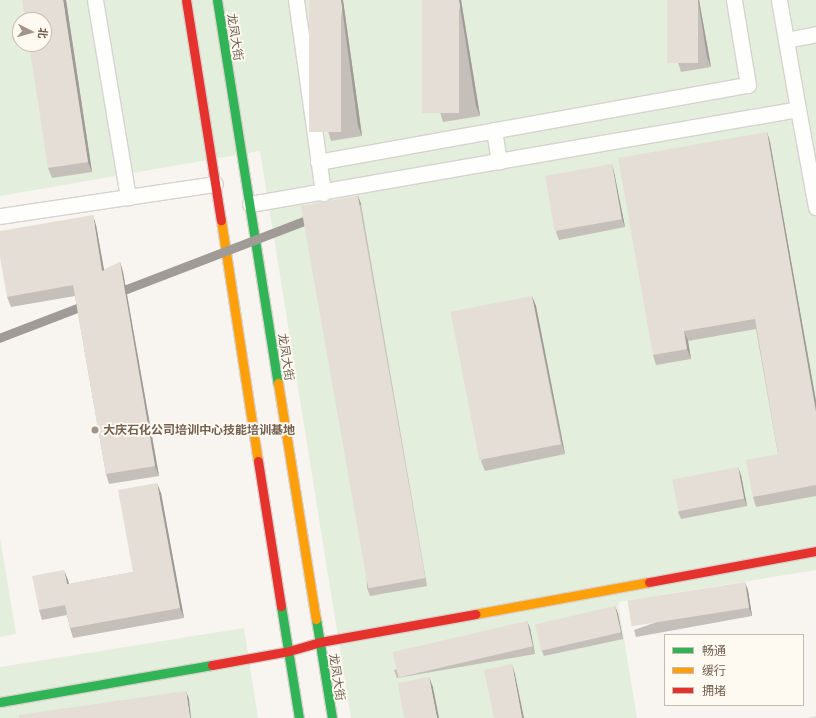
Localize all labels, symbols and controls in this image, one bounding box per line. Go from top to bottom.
north arrow [12,12,52,52]
street label: 龙凤大街 [224,12,246,62]
text: 北 [34,27,51,39]
street label: 龙凤大街 [275,332,297,382]
place label: 大庆石化公司培训中心技能培训基地 [103,423,295,437]
marker: 大庆石化公司培训中心技能培训基地 [90,425,100,435]
legend [664,634,804,706]
text: 畅通 [702,641,726,660]
street label: 龙凤大街 [326,652,348,702]
text: 缓行 [702,661,726,680]
text: 拥堵 [702,681,726,700]

